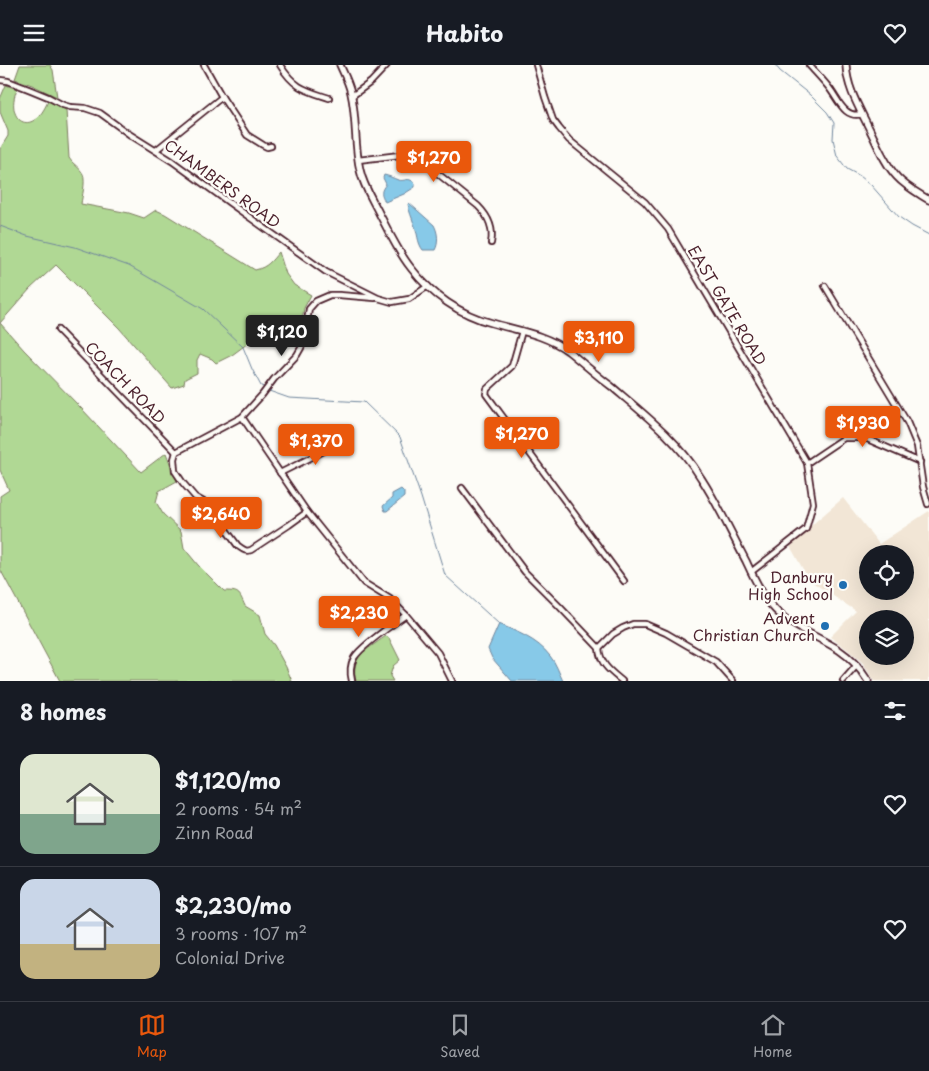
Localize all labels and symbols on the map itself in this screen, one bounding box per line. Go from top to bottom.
street label: CHAMBERS ROAD [160,133,286,233]
pin: $1,270 [393,141,475,183]
street label: EAST GATE ROAD [683,241,773,369]
pin: $1,120 [241,315,323,357]
pin: $3,110 [558,321,640,363]
street label: COACH ROAD [80,335,172,429]
pin: $1,930 [822,405,904,448]
pin: $1,270 [481,417,563,459]
pin: $1,370 [275,423,357,466]
pin: $2,640 [180,497,262,539]
place label: Danbury High School [748,565,833,605]
marker: Danbury High School [837,579,849,591]
pin: $2,230 [318,595,400,638]
place label: Advent Christian Church [693,606,815,646]
marker: Advent Christian Church [819,620,831,632]

